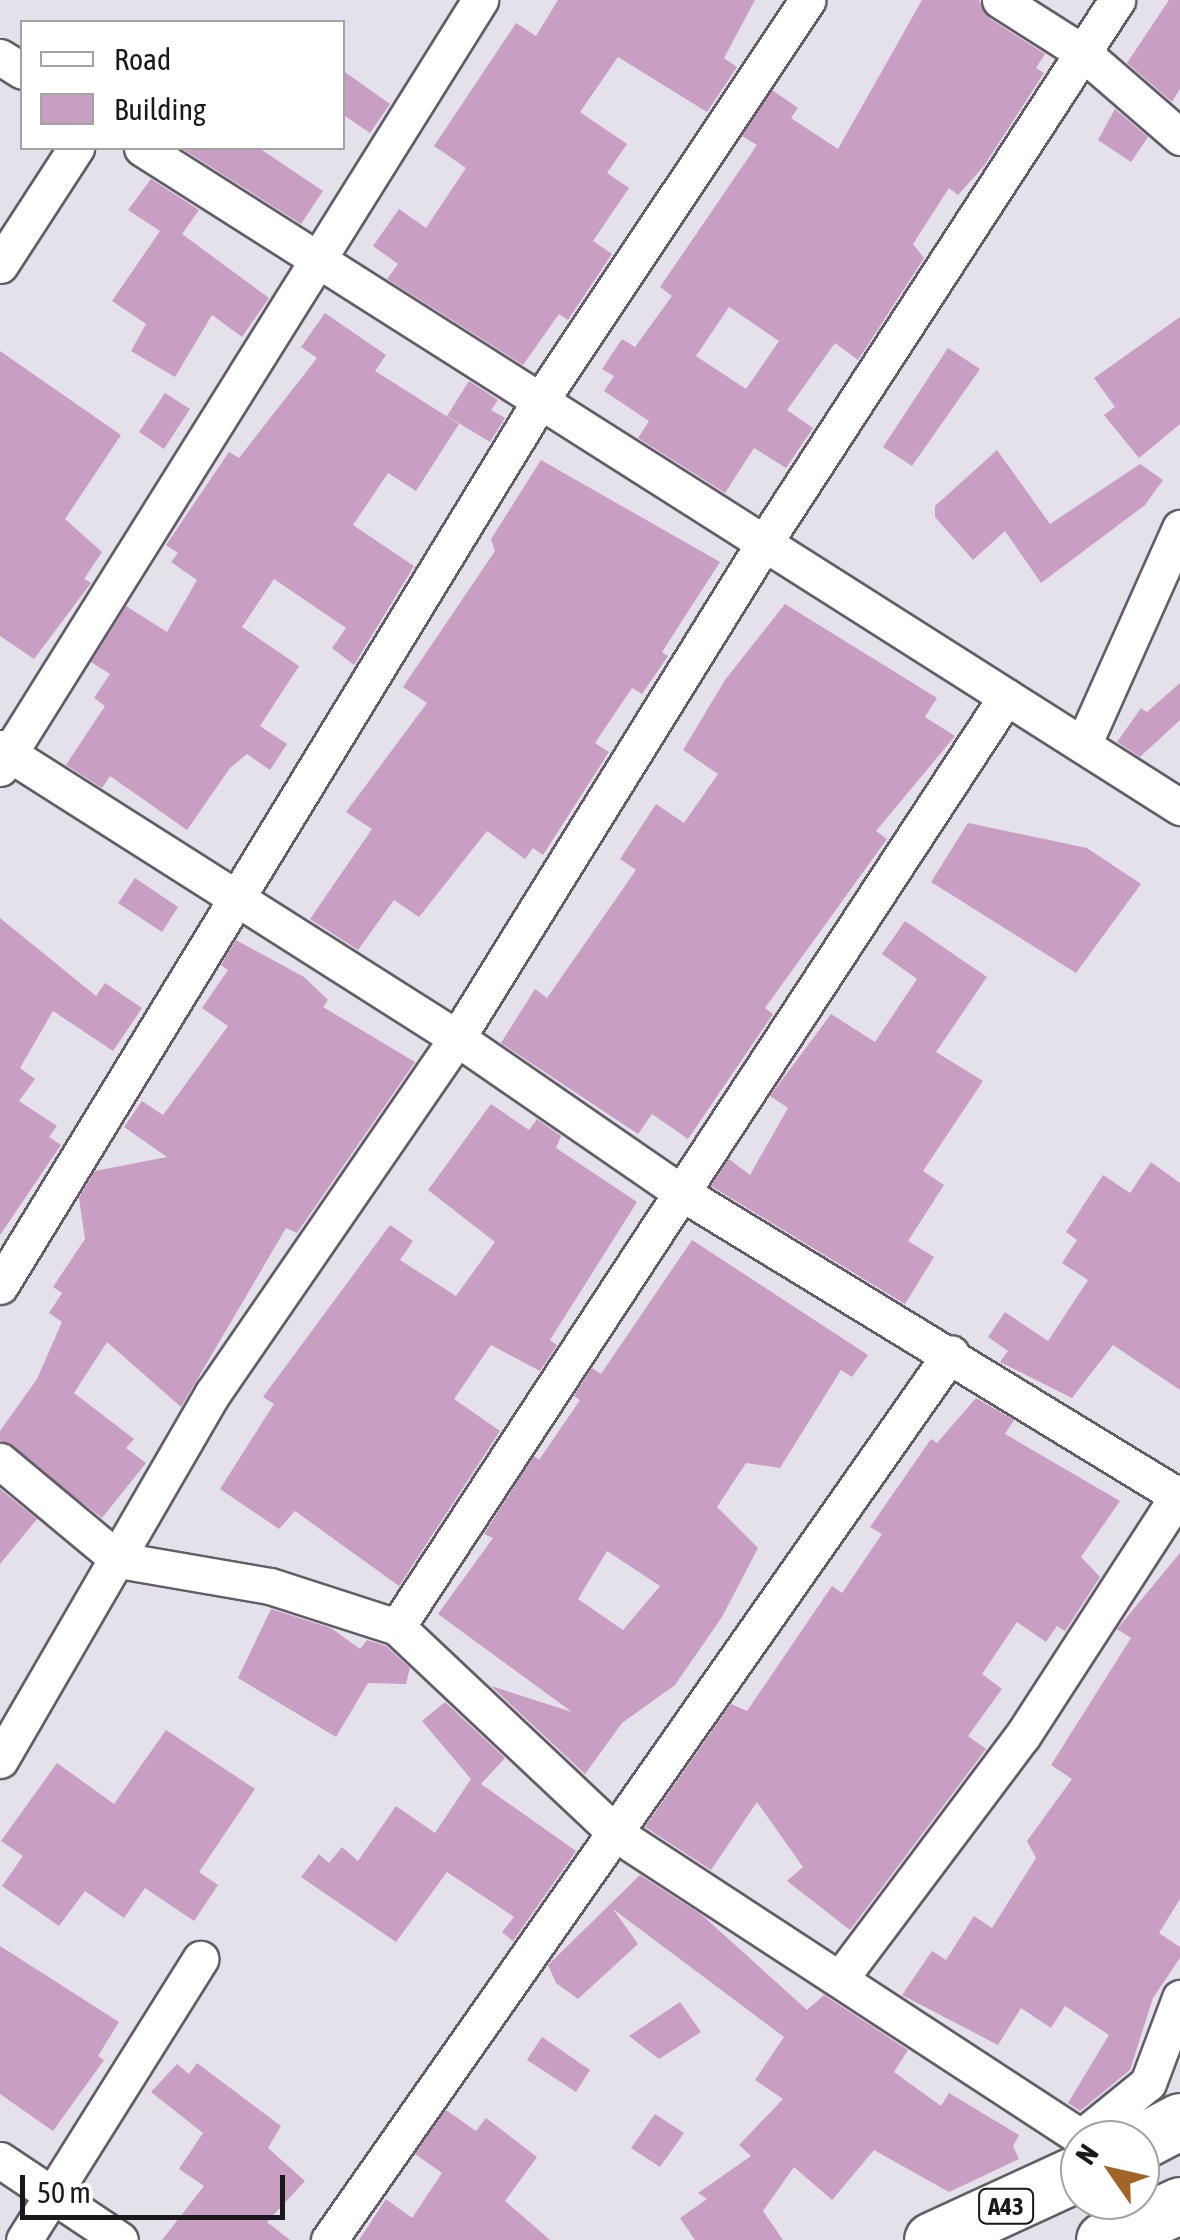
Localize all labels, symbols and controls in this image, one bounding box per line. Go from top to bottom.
legend [20,20,345,150]
text: Road [114,42,171,76]
text: Building [114,92,206,126]
north arrow [1060,2120,1160,2220]
text: N [1069,2139,1105,2170]
scale bar [25,2155,290,2217]
text: 50 m [37,2175,91,2209]
road number: A43 [976,2186,1036,2226]

